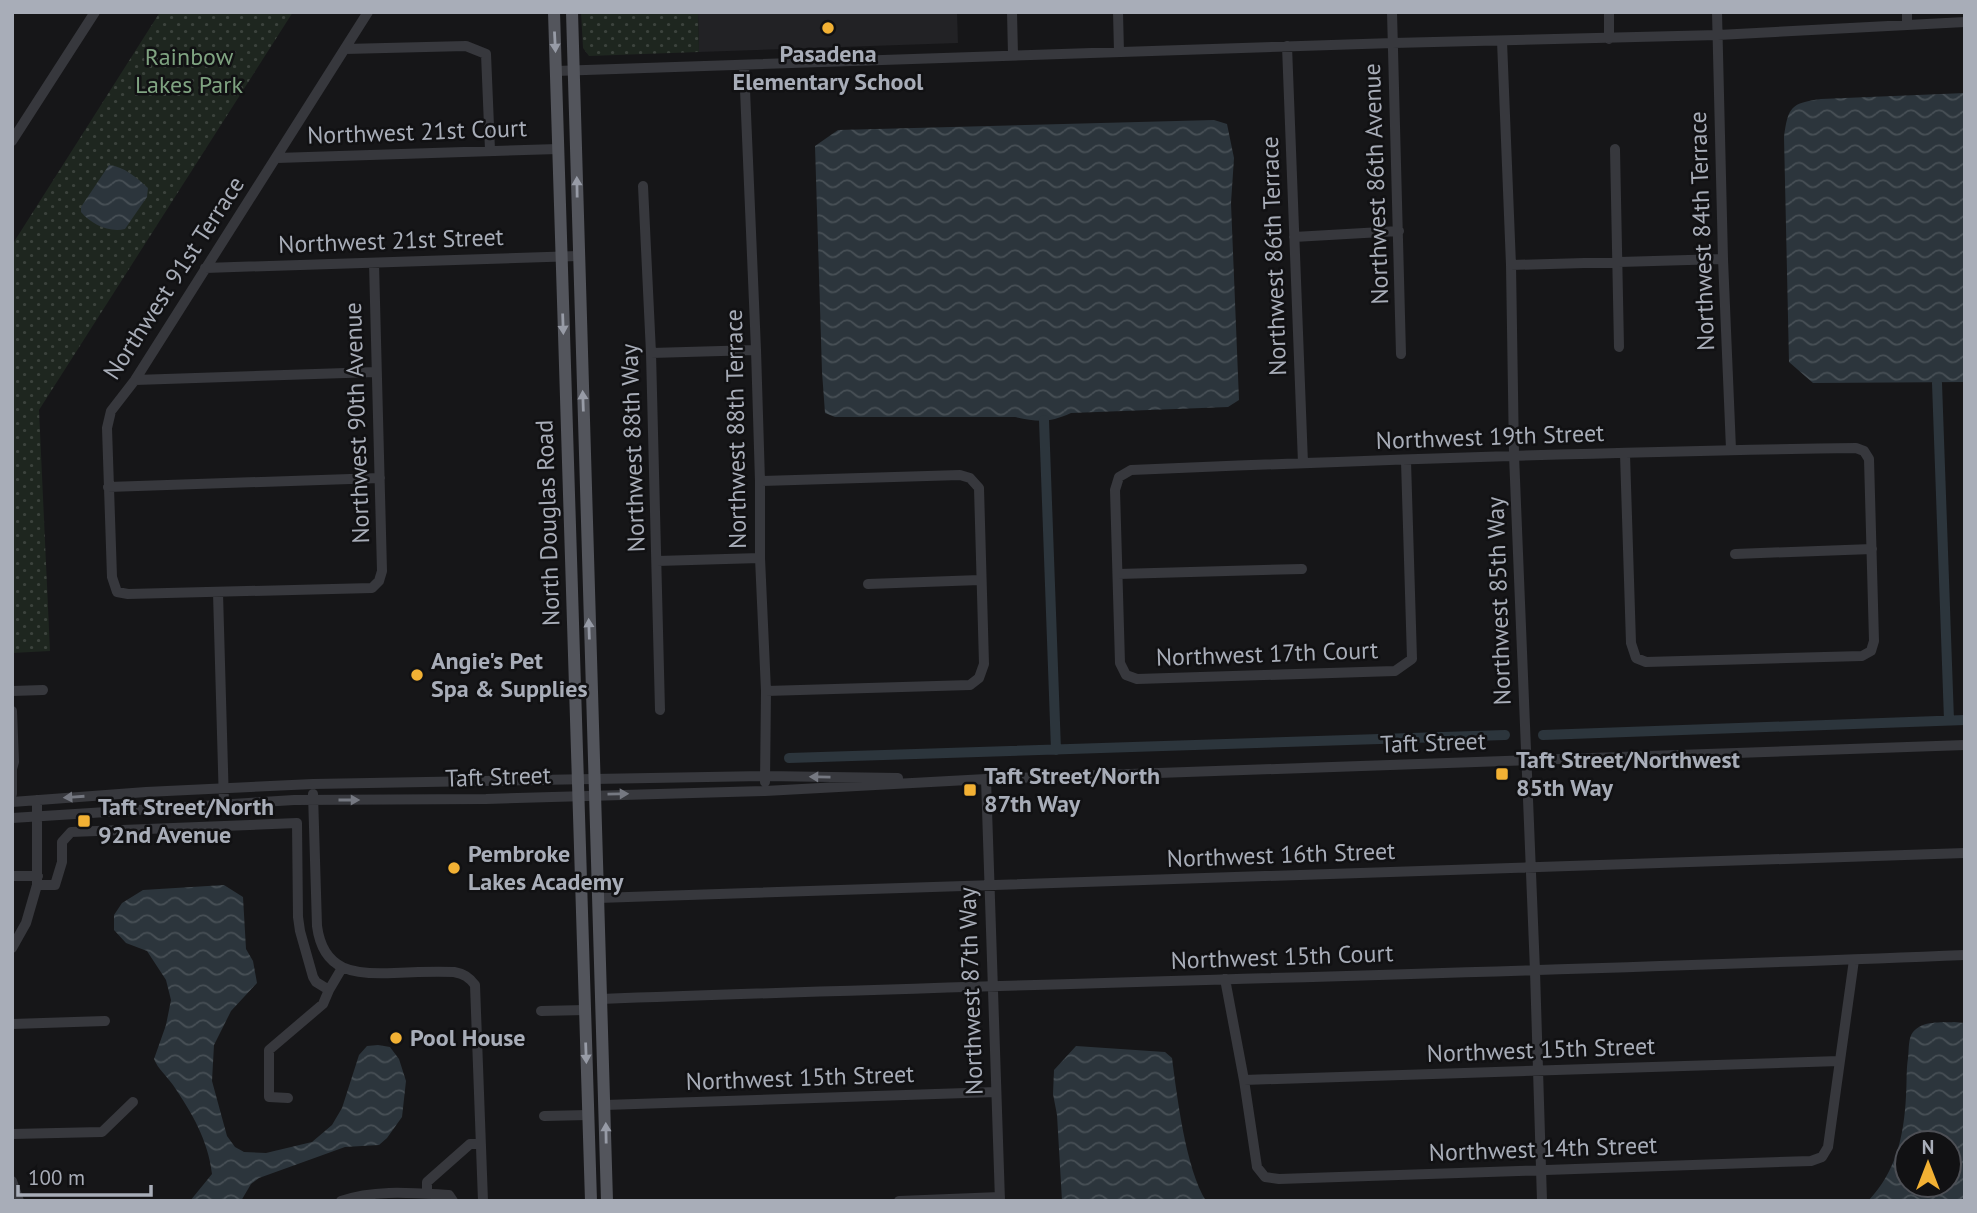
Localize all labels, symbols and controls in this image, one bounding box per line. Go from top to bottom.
marker: Pasadena Elementary School [820,20,836,36]
one-way arrow [550,31,561,53]
place label: Pasadena Elementary School [733,38,924,97]
park label: Rainbow Lakes Park [135,41,243,100]
street label: Northwest 86th Avenue [1356,63,1395,305]
street label: Northwest 84th Terrace [1682,111,1721,351]
street label: Northwest 21st Court [307,112,527,151]
street label: Northwest 86th Terrace [1254,136,1293,376]
street label: Northwest 91st Terrace [96,170,251,385]
one-way arrow [571,176,582,198]
street label: Northwest 21st Street [278,221,504,260]
street label: Northwest 90th Avenue [337,302,376,544]
street label: Northwest 88th Terrace [718,309,753,549]
one-way arrow [558,313,569,335]
street label: Northwest 88th Way [613,343,652,553]
one-way arrow [577,390,588,412]
street label: Northwest 19th Street [1375,417,1605,456]
street label: North Douglas Road [528,419,567,627]
street label: Northwest 85th Way [1479,496,1518,706]
one-way arrow [584,617,595,639]
street label: Northwest 17th Court [1155,634,1379,673]
place label: Angie's Pet Spa & Supplies [431,645,588,704]
marker: Angie's Pet Spa & Supplies [409,667,425,683]
street label: Taft Street [1380,725,1486,760]
place label: Taft Street/Northwest 85th Way [1516,744,1741,803]
street label: Taft Street [445,759,551,794]
place label: Taft Street/North 87th Way [984,760,1160,819]
marker: Taft Street/Northwest 85th Way [1494,766,1510,782]
one-way arrow [809,771,831,783]
marker: Taft Street/North 87th Way [962,782,978,798]
one-way arrow [608,789,630,800]
place label: Taft Street/North 92nd Avenue [98,791,274,850]
one-way arrow [63,792,85,803]
one-way arrow [339,794,361,806]
marker: Taft Street/North 92nd Avenue [76,813,92,829]
street label: Northwest 16th Street [1166,835,1396,874]
place label: Pembroke Lakes Academy [468,838,624,897]
marker: Pembroke Lakes Academy [446,860,462,876]
street label: Northwest 87th Way [951,886,990,1096]
street label: Northwest 15th Court [1170,937,1394,976]
place label: Pool House [410,1022,526,1053]
marker: Pool House [388,1030,404,1046]
street label: Northwest 15th Street [1426,1030,1656,1069]
one-way arrow [580,1042,592,1064]
street label: Northwest 15th Street [685,1058,915,1097]
one-way arrow [600,1121,611,1143]
street label: Northwest 14th Street [1428,1129,1658,1168]
north arrow [1893,1129,1963,1199]
text: N [1922,1135,1934,1159]
scale bar [18,1154,150,1198]
text: 100 m [28,1164,85,1191]

